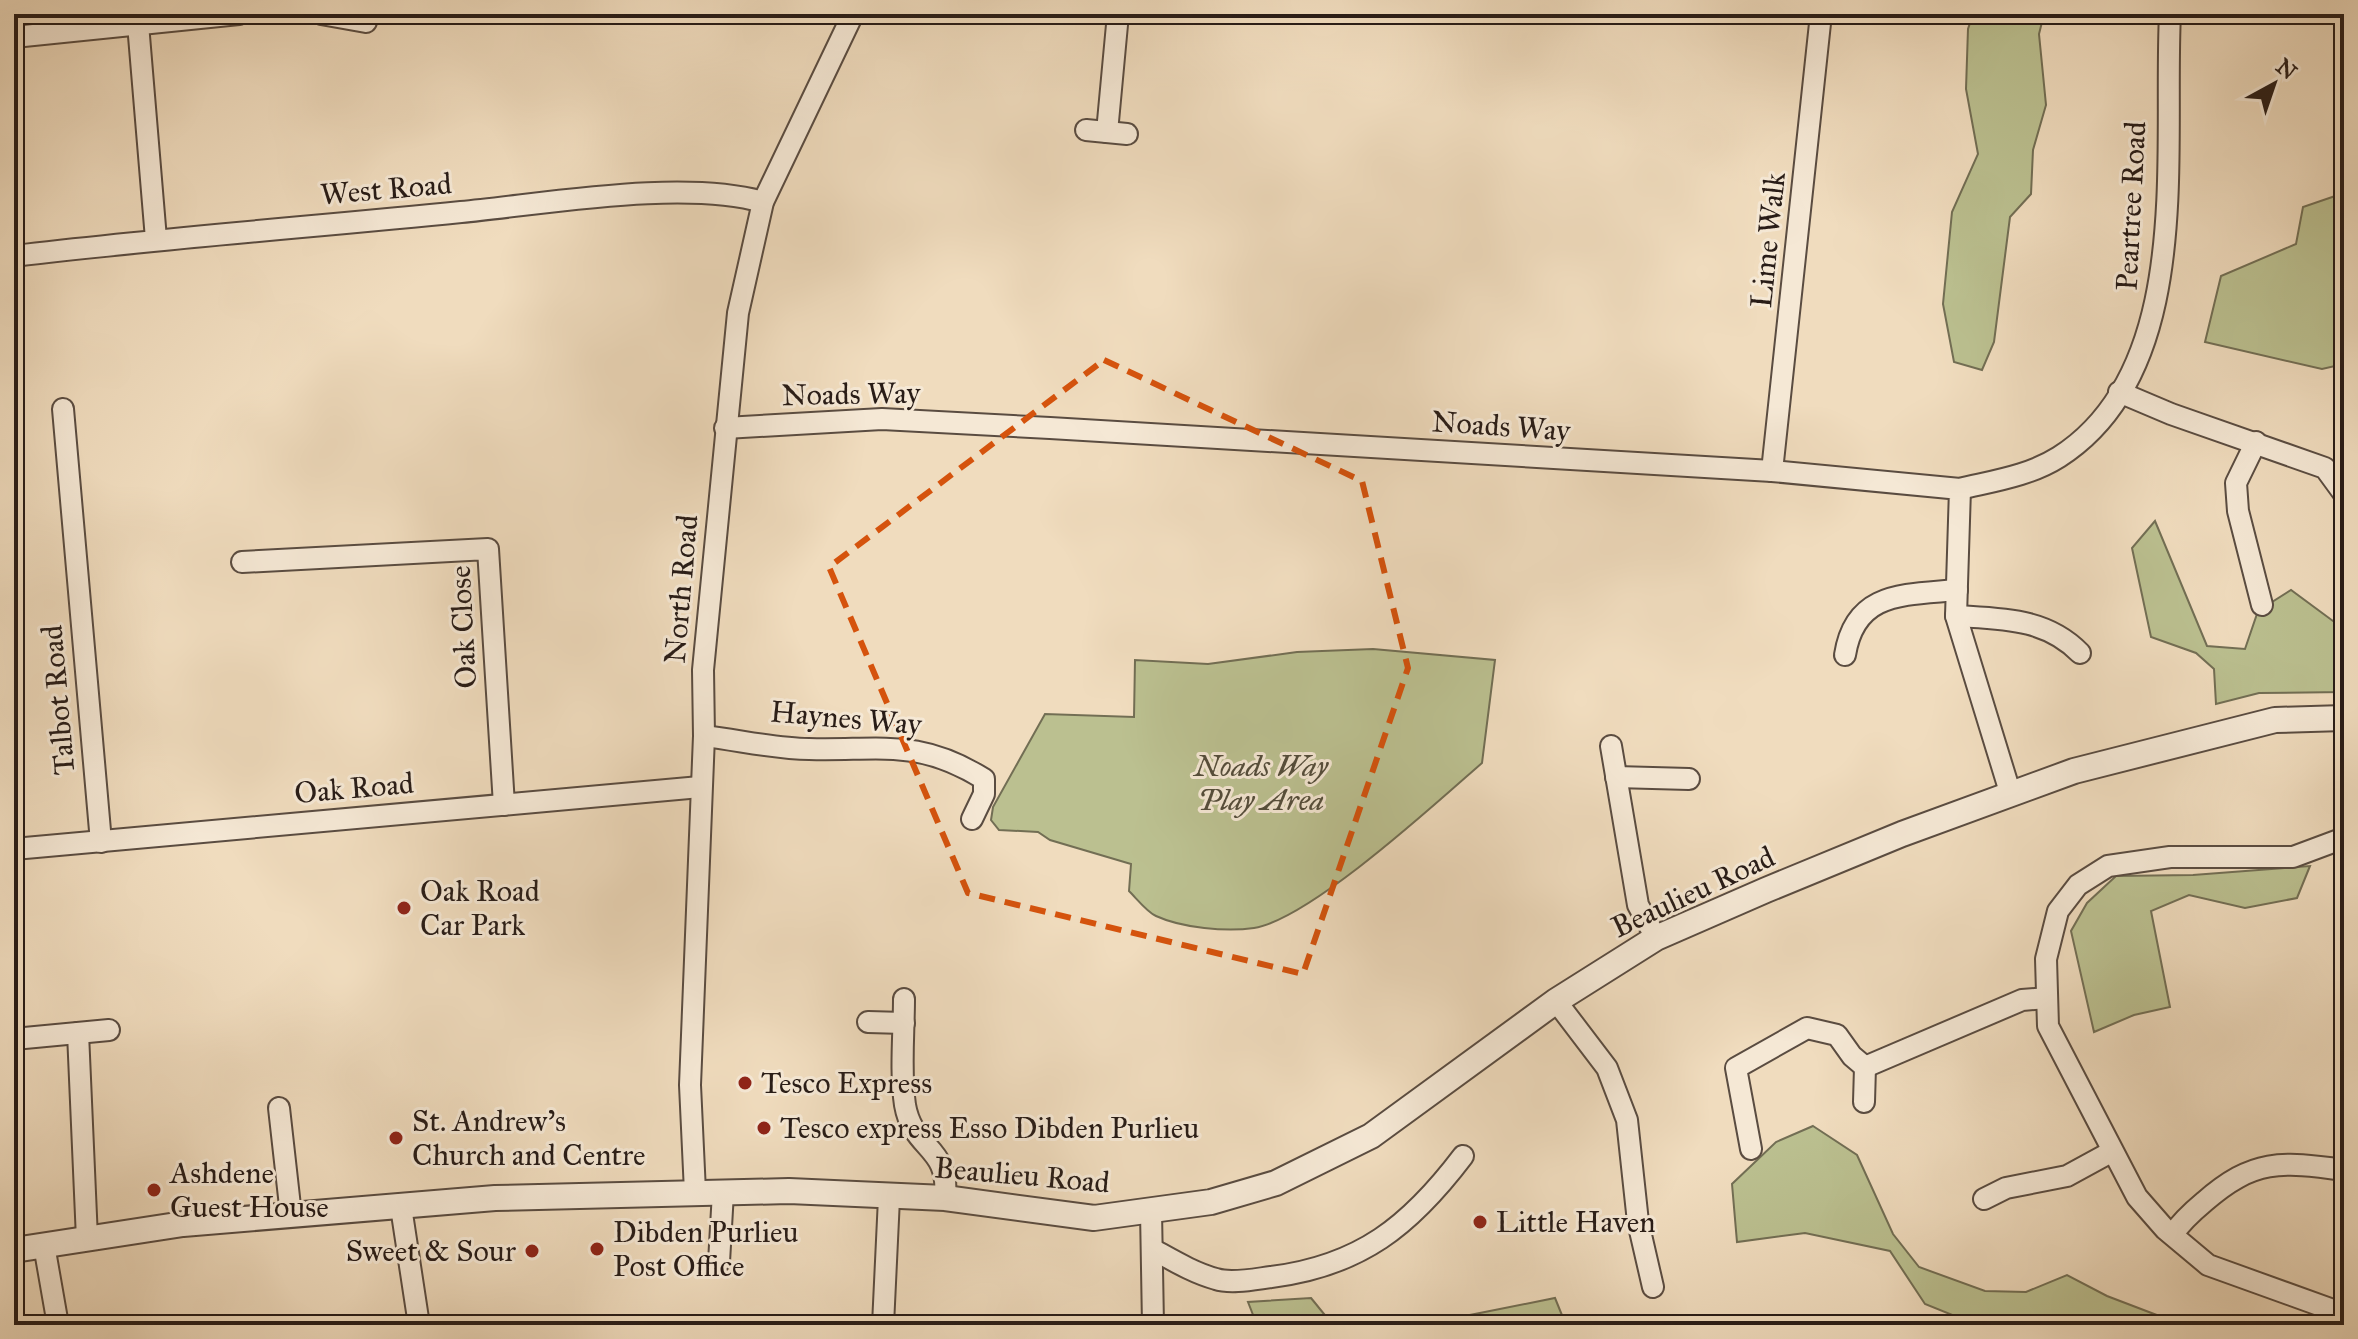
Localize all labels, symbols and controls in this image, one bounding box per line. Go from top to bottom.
north arrow [2234,44,2314,124]
text: N [2271,53,2303,86]
street label: Peartree Road [2109,120,2153,292]
street label: West Road [319,165,453,213]
street label: Lime Walk [1743,170,1793,310]
street label: Noads Way [781,375,922,413]
street label: Noads Way [1431,403,1572,449]
street label: North Road [657,513,705,665]
street label: Oak Close [442,565,484,689]
street label: Talbot Road [34,623,82,777]
street label: Haynes Way [769,693,924,743]
park label: Noads Way Play Area [1192,748,1330,818]
street label: Oak Road [293,765,415,811]
street label: Beaulieu Road [1606,838,1780,946]
place label: Oak Road Car Park [420,873,540,943]
marker: Oak Road Car Park [395,899,413,917]
place label: Tesco Express [761,1065,932,1101]
marker: Tesco Express [736,1074,754,1092]
place label: St. Andrew's Church and Centre [412,1103,645,1173]
place label: Tesco express Esso Dibden Purlieu [780,1110,1199,1146]
marker: Tesco express Esso Dibden Purlieu [755,1119,773,1137]
marker: St. Andrew's Church and Centre [387,1129,405,1147]
street label: Beaulieu Road [933,1149,1111,1201]
place label: Ashdene Guest House [168,1155,329,1225]
marker: Ashdene Guest House [145,1181,163,1199]
place label: Little Haven [1496,1204,1656,1240]
marker: Little Haven [1471,1213,1489,1231]
place label: Dibden Purlieu Post Office [613,1214,799,1284]
place label: Sweet & Sour [346,1233,517,1269]
marker: Dibden Purlieu Post Office [588,1240,606,1258]
marker: Sweet & Sour [523,1242,541,1260]

